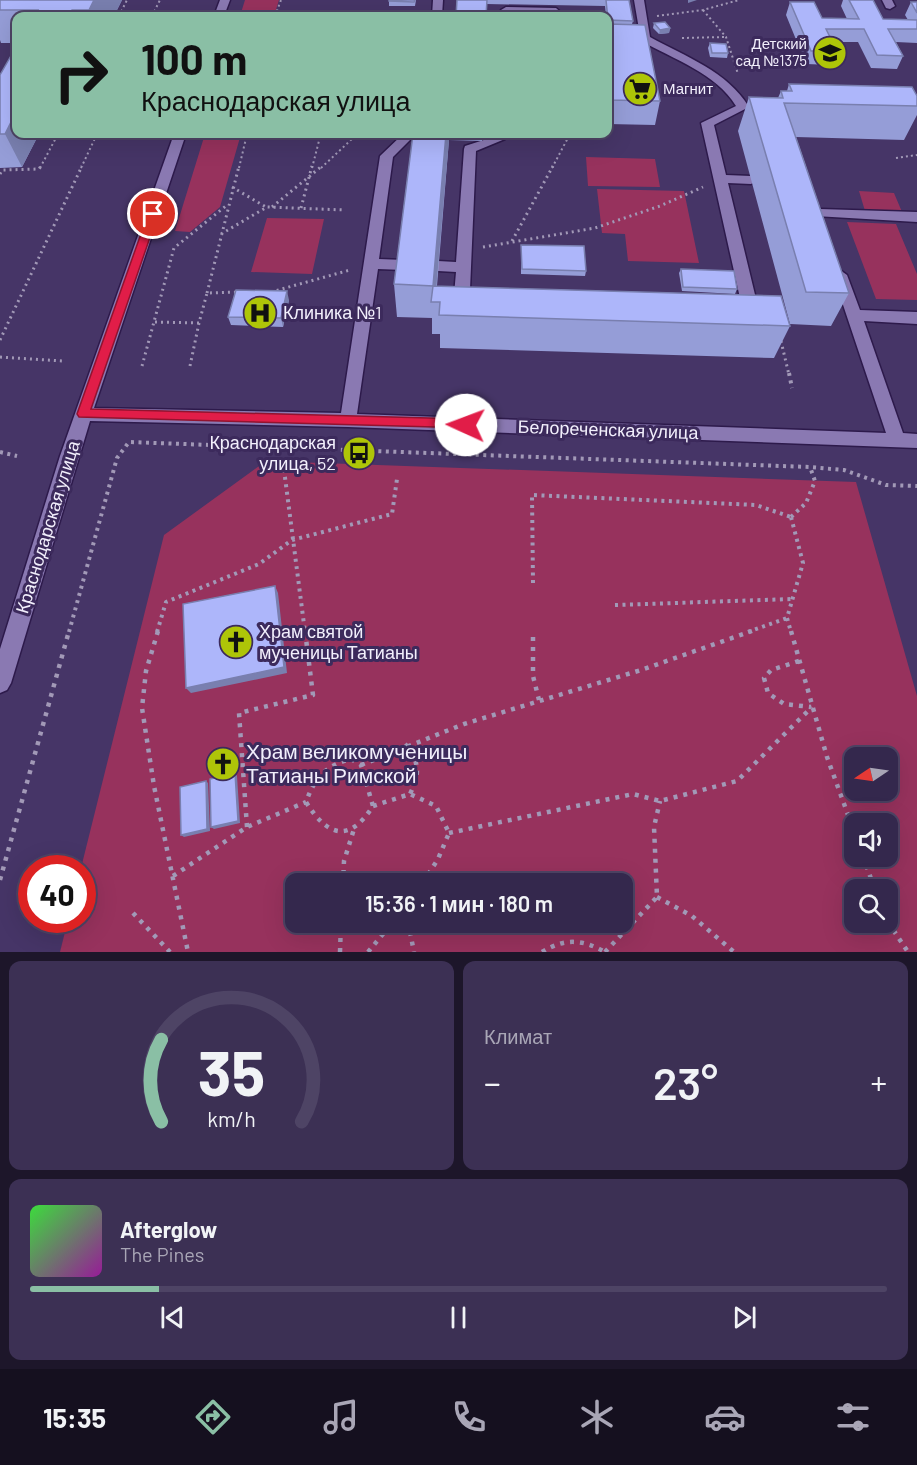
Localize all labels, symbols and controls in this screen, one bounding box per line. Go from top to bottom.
text: 100 m [141,33,247,83]
place label: Детский сад №1375 [736,34,807,69]
school or university icon: Детский сад №1375 [812,35,848,71]
icon: right [42,36,120,114]
supermarket icon: Магнит [622,71,658,107]
place label: Магнит [663,79,713,97]
text: Краснодарская улица [141,84,411,116]
pin [127,188,178,239]
icon: arrive [136,197,169,230]
hospital icon: Клиника №1 [242,295,278,331]
place label: Клиника №1 [283,301,382,323]
position arrow [434,393,498,457]
street label: Белореченская улица [517,415,700,443]
place label: Краснодарская улица, 52 [209,431,336,474]
bus stop icon: Краснодарская улица, 52 [341,435,377,471]
street label: Краснодарская улица [10,437,84,616]
place label: Храм святой мученицы Татианы [259,620,418,663]
church icon: Храм святой мученицы Татианы [218,624,254,660]
place label: Храм великомученицы Татианы Римской [246,738,467,787]
church icon: Храм великомученицы Татианы Римской [205,746,241,782]
north arrow [844,747,898,801]
map controls [844,747,898,933]
button: sound [844,813,898,867]
speed limit sign: 40 [18,855,96,933]
button: search [844,879,898,933]
text: 15:36 · 1 мин · 180 m [365,890,553,916]
text: Климат [484,1024,552,1048]
text: 35 [198,1034,265,1108]
text: 23° [653,1055,718,1109]
text: − [484,1062,501,1102]
text: + [871,1062,887,1102]
text: km/h [207,1107,256,1132]
text: Afterglow [120,1216,217,1242]
text: The Pines [120,1242,204,1266]
icon: previous [156,1301,189,1334]
icon: pause [442,1301,475,1334]
icon: next [728,1301,761,1334]
icon: directions [192,1396,234,1438]
icon: music [320,1396,362,1438]
icon: phone [448,1396,490,1438]
icon: climate [576,1396,618,1438]
icon: car [704,1396,746,1438]
icon: filters [832,1396,874,1438]
text: 15:35 [43,1401,106,1433]

